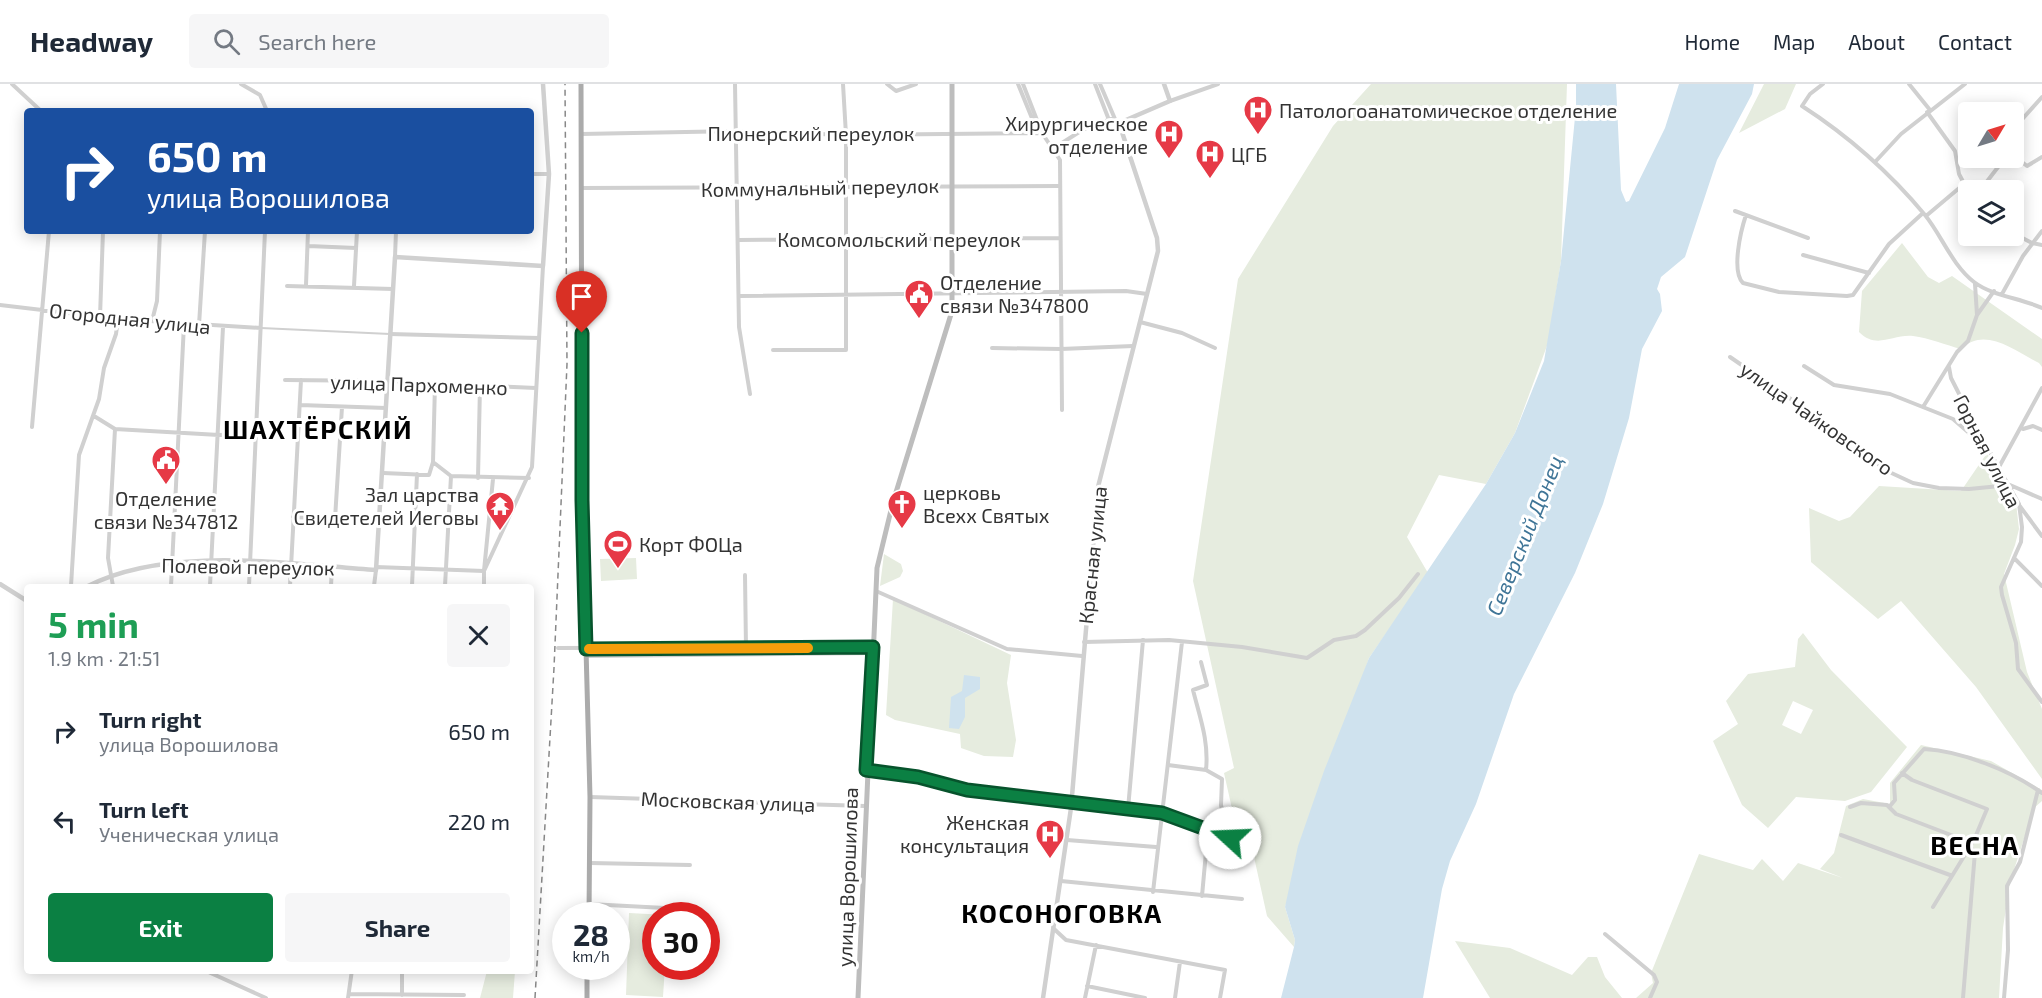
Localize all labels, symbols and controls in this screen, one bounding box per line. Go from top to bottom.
search box [189,14,609,68]
text: Headway [30,24,153,58]
icon: search [210,25,243,58]
text: Search here [258,28,376,54]
text: Home [1684,29,1740,54]
text: Map [1773,29,1815,54]
text: About [1848,29,1905,54]
text: Contact [1938,29,2012,54]
hospital icon: Патологоанатомическое отделение [1242,94,1274,136]
place label: Патологоанатомическое отделение [1279,98,1617,122]
north arrow [1958,102,2024,168]
map controls [1958,102,2024,246]
place label: Хирургическое отделение [1005,111,1148,158]
hospital icon: Хирургическое отделение [1153,118,1185,160]
street label: Пионерский переулок [707,121,915,146]
text: 650 m [147,130,268,180]
icon: right [48,132,126,210]
hospital icon: ЦГБ [1194,138,1226,180]
place label: ЦГБ [1231,142,1267,166]
street label: Коммунальный переулок [701,173,940,202]
button: layers [1958,180,2024,246]
text: улица Ворошилова [147,181,390,213]
street label: Комсомольский переулок [777,227,1021,252]
place label: Отделение связи №347800 [940,270,1089,317]
pin [556,271,607,333]
public building icon: Отделение связи №347800 [903,278,935,320]
icon: arrive [565,280,598,313]
street label: Огородная улица [48,298,212,339]
street label: улица Чайковского [1735,356,1898,481]
street label: улица Пархоменко [330,369,508,400]
street label: Горная улица [1948,390,2027,512]
district label: ШАХТЁРСКИЙ [223,413,413,444]
public building icon: Отделение связи №347812 [150,444,182,486]
water label: Северский Донец [1481,451,1567,619]
place label: церковь Всехх Святых [923,480,1050,527]
place label: Зал царства Свидетелей Иеговы [293,482,479,529]
street label: Красная улица [1073,485,1112,625]
place label: Отделение связи №347812 [94,486,238,533]
church icon: церковь Всехх Святых [886,488,918,530]
temple icon: Зал царства Свидетелей Иеговы [484,490,516,532]
sports icon: Корт ФОЦа [602,528,634,570]
place label: Корт ФОЦа [639,532,743,556]
street label: Полевой переулок [161,552,335,581]
text: 5 min [48,602,139,645]
button: close [447,604,510,667]
text: 1.9 km · 21:51 [48,646,160,670]
text: Turn right [99,706,201,732]
icon: right [48,715,81,748]
text: 650 m [448,718,510,744]
text: улица Ворошилова [99,732,279,756]
street label: Московская улица [640,786,816,817]
street label: улица Ворошилова [832,787,863,967]
text: Turn left [99,796,188,822]
icon: left [48,805,81,838]
position arrow [1198,806,1262,870]
text: 220 m [448,808,510,834]
place label: Женская консультация [900,810,1029,858]
hospital icon: Женская консультация [1034,818,1066,860]
text: Ученическая улица [99,822,279,846]
district label: ВЕСНА [1930,829,2020,860]
button: Exit [48,893,273,962]
button: Share [285,893,510,962]
district label: КОСОНОГОВКА [961,897,1163,928]
speed limit sign: 30 [642,902,720,980]
text: 28 [573,916,609,952]
text: km/h [572,947,610,965]

